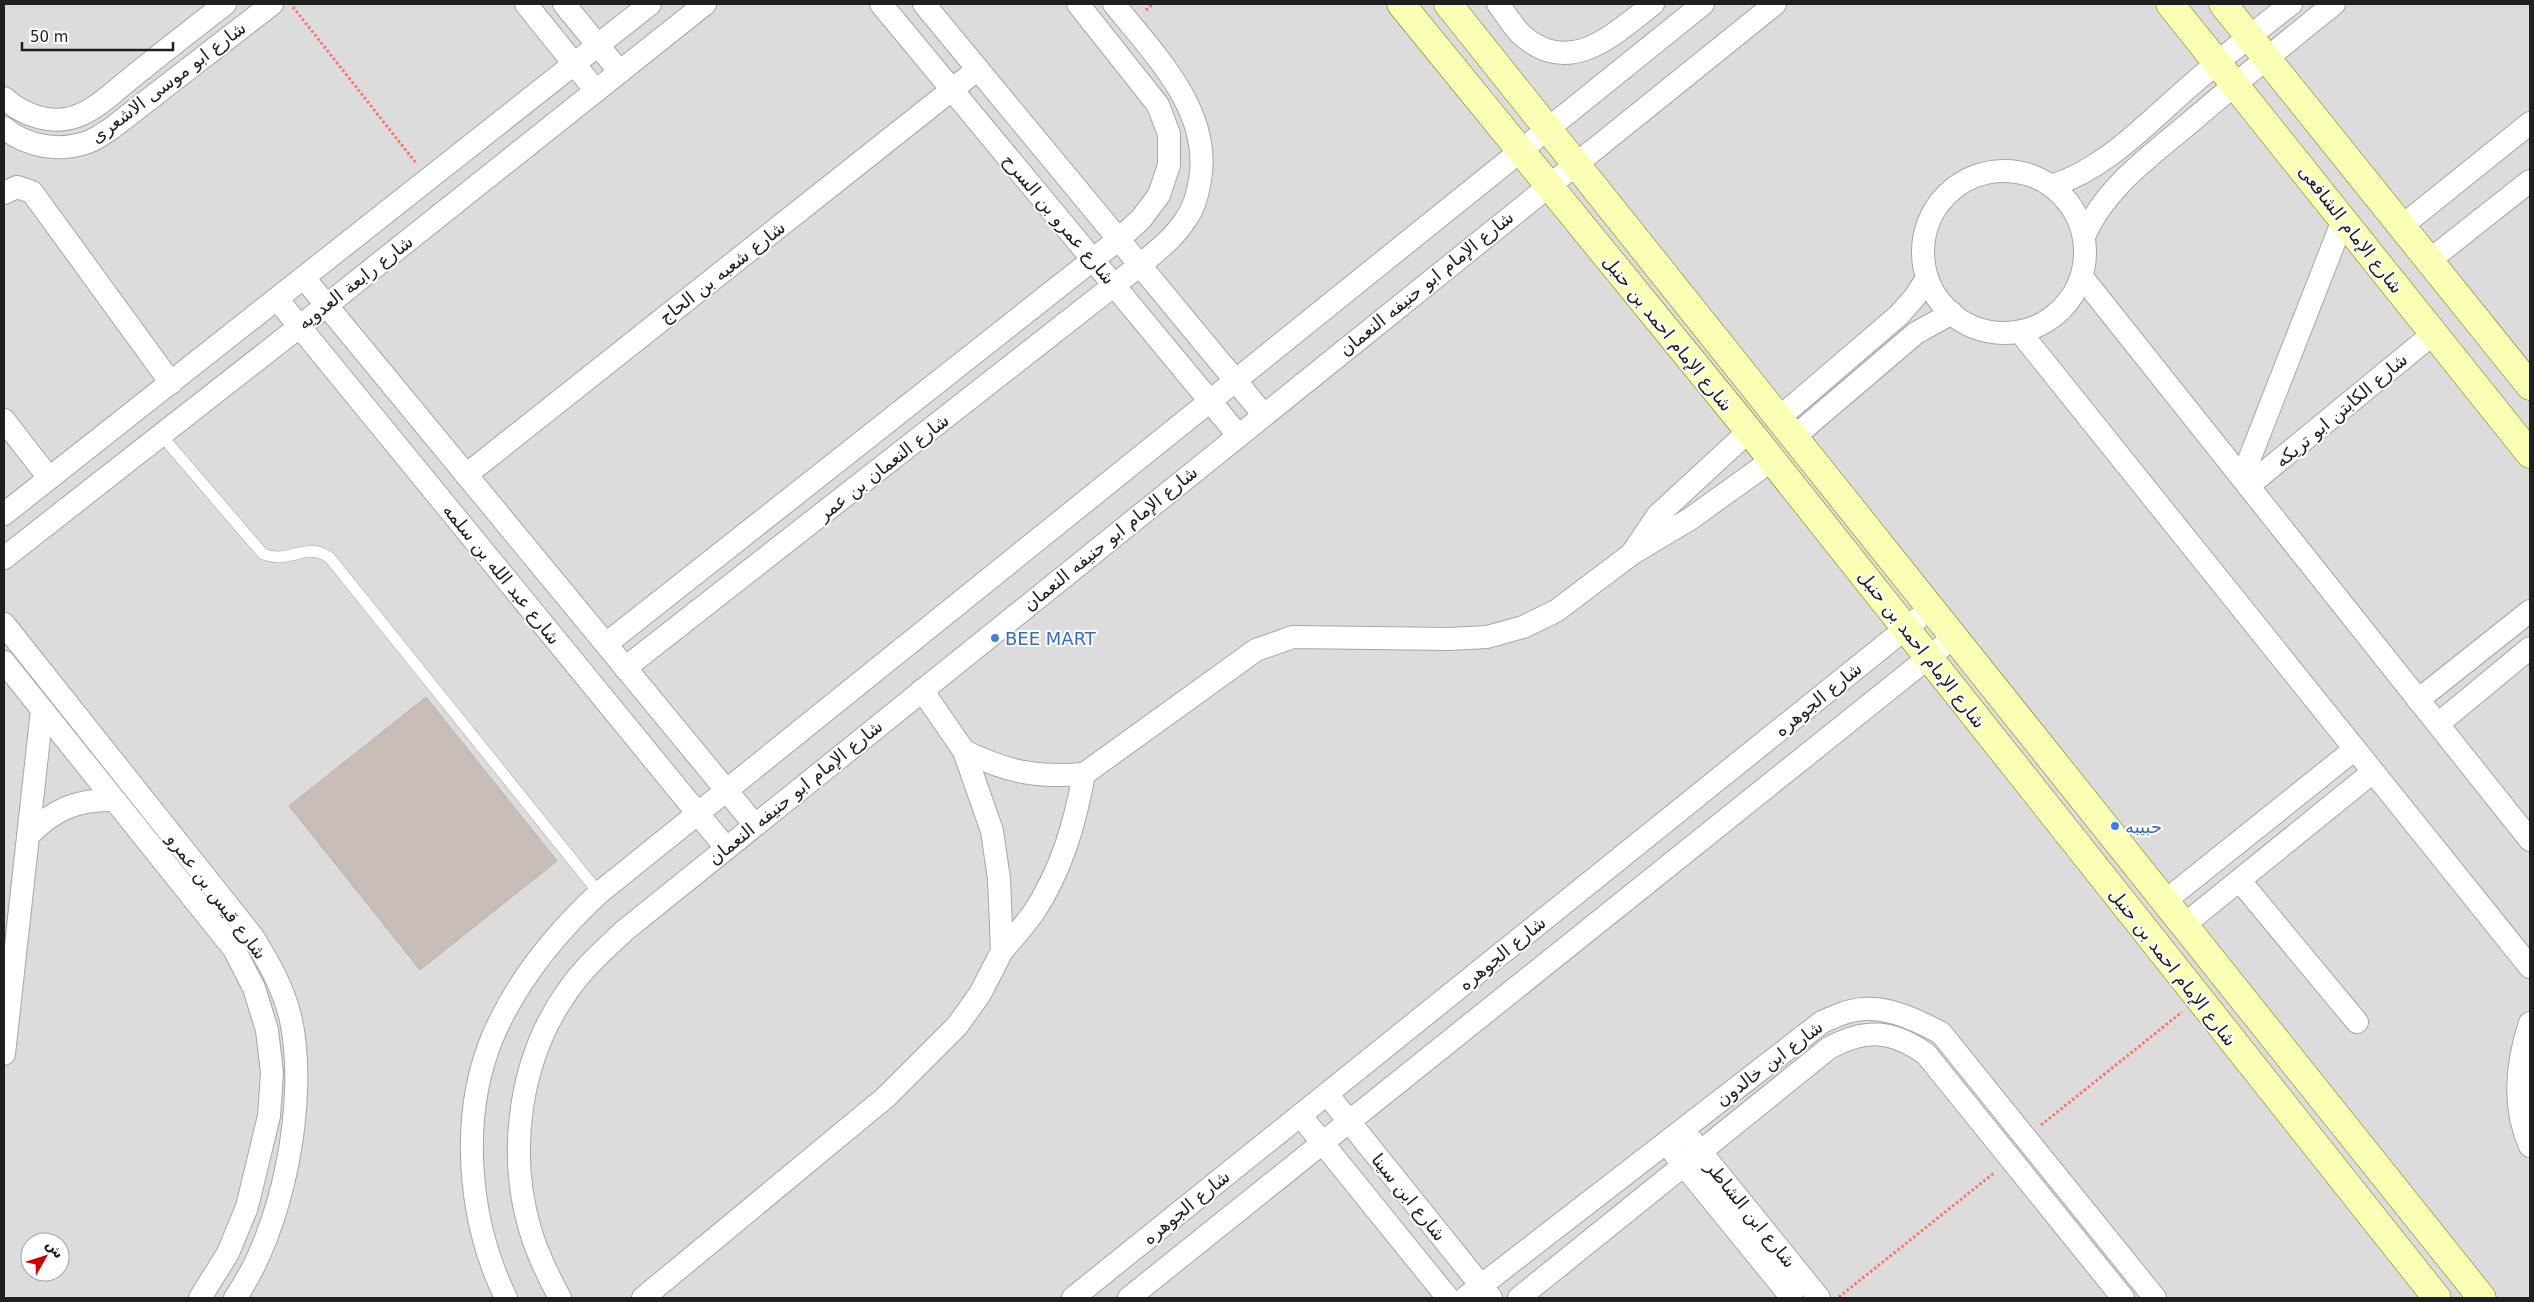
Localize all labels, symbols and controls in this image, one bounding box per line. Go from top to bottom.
street label: شارع ابو موسى الاشعرى [86,17,250,148]
scale bar [22,20,174,52]
text: 50 m [30,28,68,46]
street label: شارع عمرو بن السرح [998,150,1120,289]
street label: شارع الإمام الشافعى [2294,161,2408,298]
street label: شارع الإمام ابو حنيفه النعمان [1335,206,1518,361]
street label: شارع شعبه بن الحاج [655,216,790,328]
street label: شارع رابعة العدويه [293,230,417,334]
street label: شارع الإمام احمد بن حنبل [1598,251,1737,416]
street label: شارع الكابتن ابو تريكه [2271,349,2412,472]
street label: شارع النعمان بن عمر [812,409,953,526]
street label: شارع الإمام ابو حنيفه النعمان [1019,461,1202,616]
street label: شارع عبد الله بن سلمه [438,500,565,649]
street label: شارع الإمام احمد بن حنبل [1853,566,1990,733]
place label: BEE MART [1005,628,1097,649]
marker: BEE MART [989,632,1001,644]
street label: شارع الجوهره [1770,657,1866,741]
street label: شارع الإمام ابو حنيفه النعمان [704,715,887,870]
place label: حبيبه [2125,816,2162,837]
marker: حبيبه [2109,820,2121,832]
street label: شارع قيس بن عمرو [161,828,271,964]
street label: شارع الإمام احمد بن حنبل [2104,884,2241,1051]
street label: شارع الجوهره [1454,911,1550,995]
street label: شارع ابن خالدون [1711,1016,1827,1111]
street label: شارع ابن سينا [1367,1149,1451,1246]
street label: شارع ابن الشاطر [1700,1156,1801,1272]
street label: شارع الجوهره [1138,1165,1234,1249]
north arrow [20,1232,70,1282]
text: ش [43,1236,67,1261]

